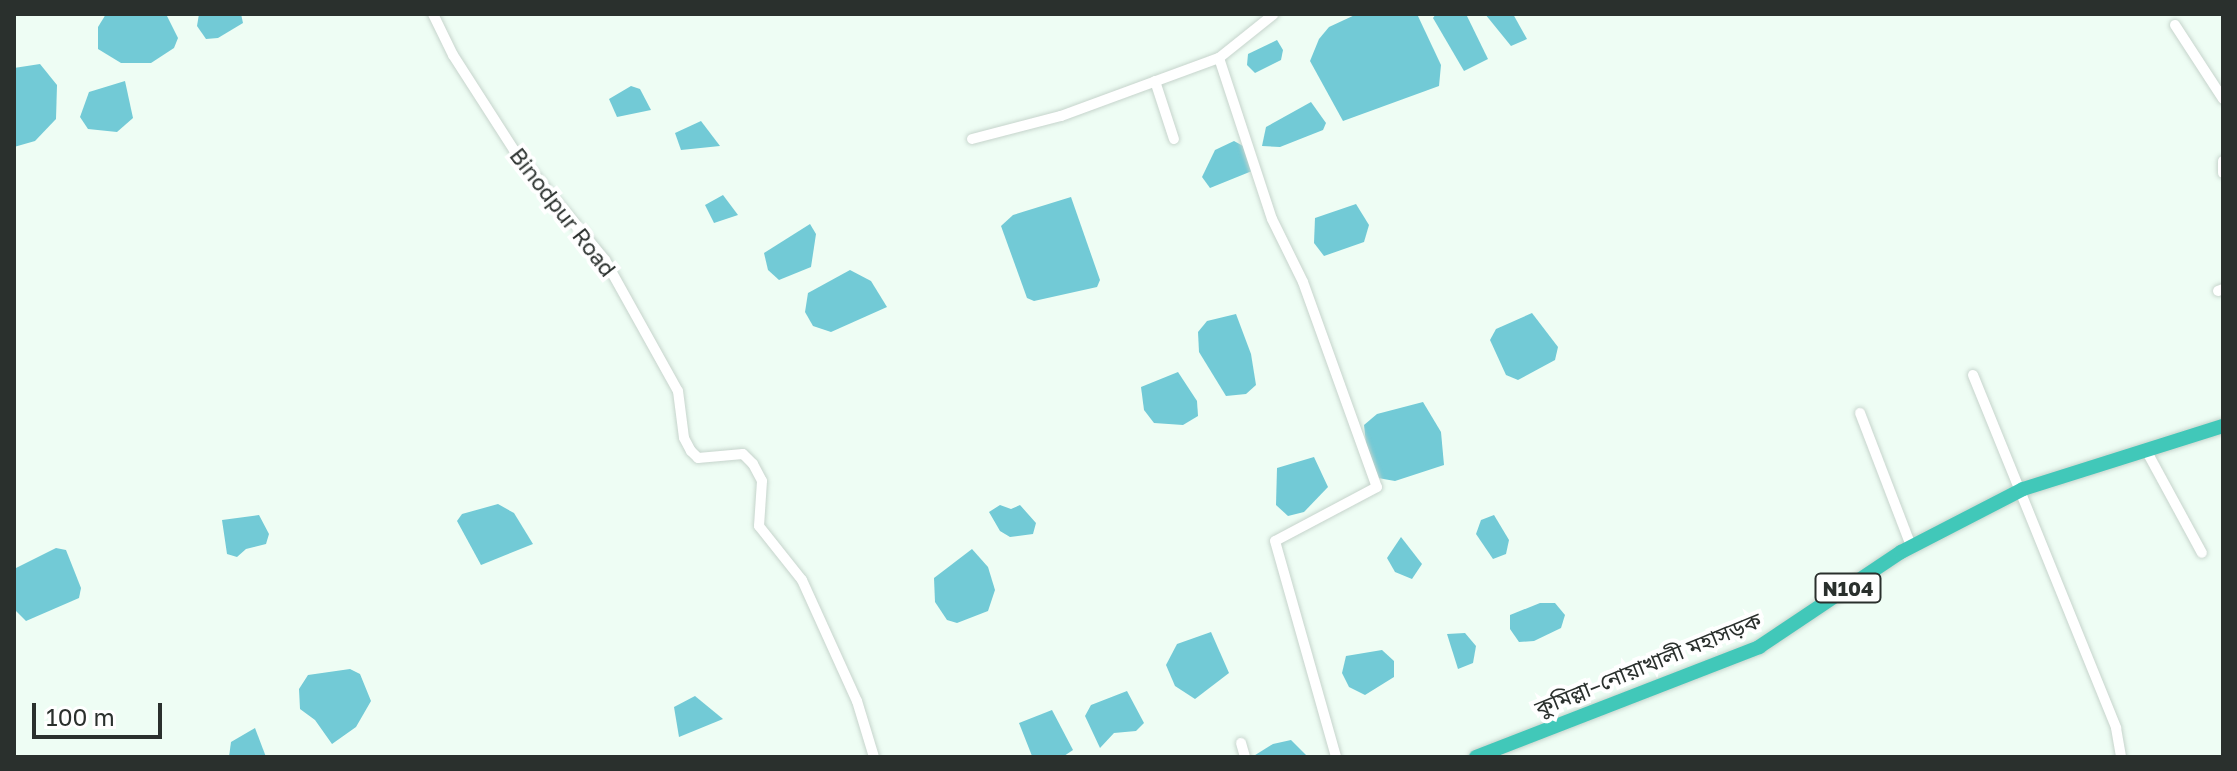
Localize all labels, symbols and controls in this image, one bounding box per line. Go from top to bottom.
street label: Binodpur Road [505,143,621,281]
road number: N104 [1814,572,1882,604]
street label: কুমিল্লা–নোয়াখালী মহাসড়ক [1531,606,1765,722]
scale bar [36,687,166,737]
text: 100 m [46,702,115,731]

